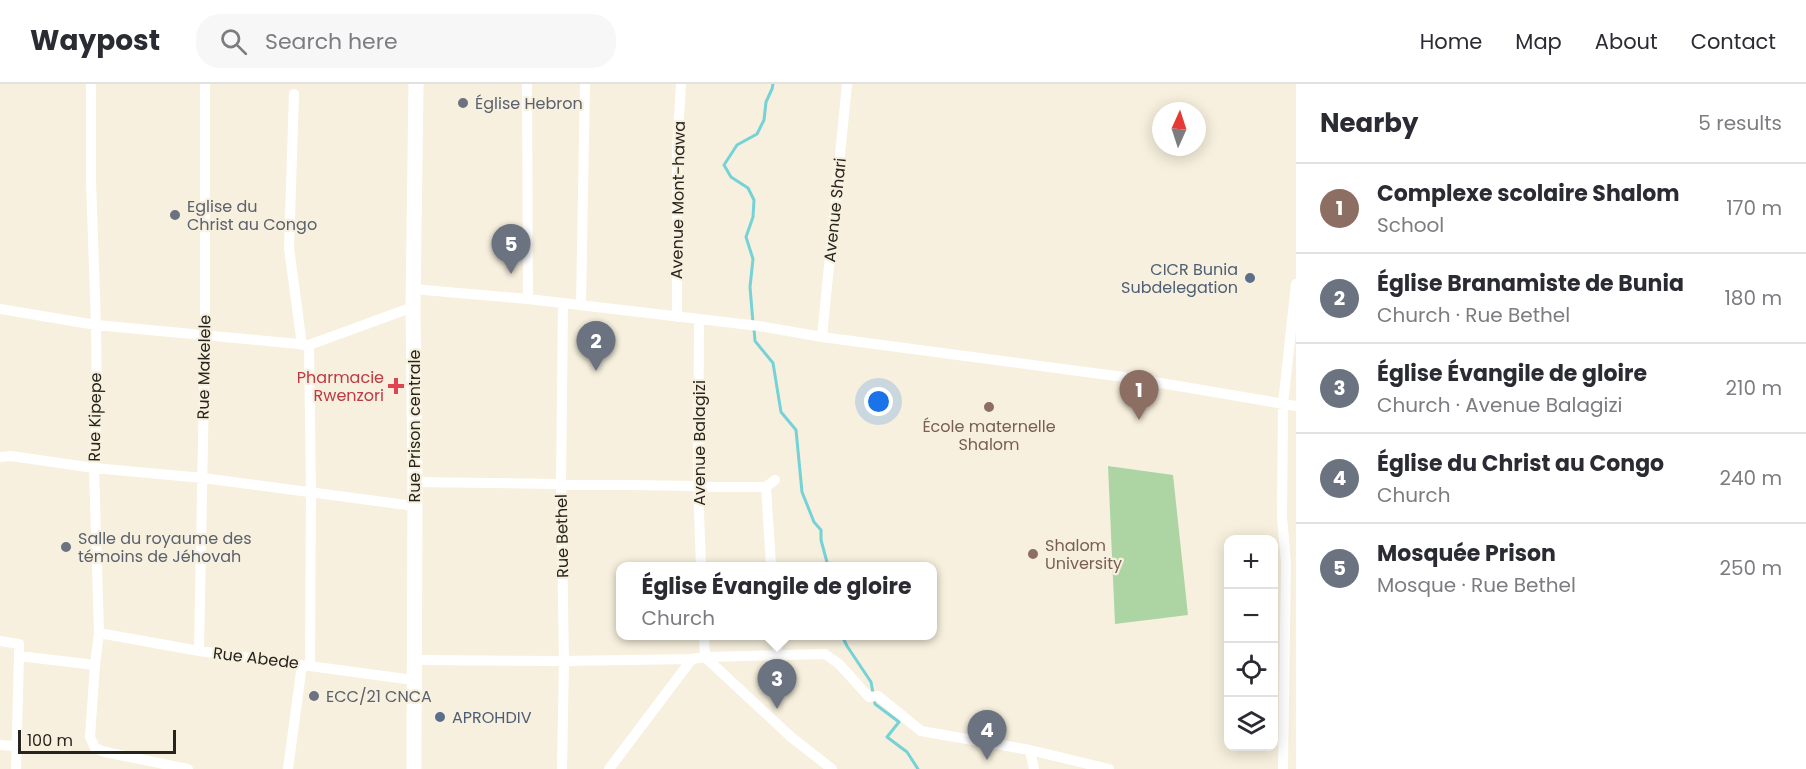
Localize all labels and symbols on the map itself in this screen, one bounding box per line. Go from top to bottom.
place label: Église Hebron [475,92,583,115]
marker: Église Hebron [456,96,470,110]
north arrow [1152,102,1206,156]
street label: Avenue Mont-hawa [665,121,691,279]
street label: Avenue Shari [818,157,852,263]
place label: Eglise du Christ au Congo [187,195,317,236]
marker: Eglise du Christ au Congo [168,208,182,222]
pin: 5 [492,224,530,274]
place label: CICR Bunia Subdelegation [1121,258,1238,299]
marker: CICR Bunia Subdelegation [1243,271,1257,285]
street label: Rue Makelele [192,314,216,420]
pin: 2 [576,322,616,371]
street label: Rue Prison centrale [403,350,426,502]
place label: Pharmacie Rwenzori [297,366,384,407]
pin: 1 [1120,370,1158,420]
street label: Rue Kipepe [83,372,107,462]
marker: Pharmacie Rwenzori [389,379,403,393]
street label: Avenue Balagizi [688,380,711,506]
your location [864,387,893,416]
marker: École maternelle Shalom [982,400,996,414]
place label: École maternelle Shalom [922,415,1056,456]
street label: Rue Bethel [550,494,574,578]
place label: Salle du royaume des témoins de Jéhovah [78,527,252,568]
place label: Shalom University [1045,534,1122,575]
marker: Salle du royaume des témoins de Jéhovah [59,540,73,554]
marker: Shalom University [1026,547,1040,561]
street label: Rue Abede [212,641,300,675]
pin: 3 [758,660,796,709]
place label: ECC/21 CNCA [326,685,432,708]
marker: ECC/21 CNCA [307,689,321,703]
place label: APROHDIV [452,706,532,729]
marker: APROHDIV [433,710,447,724]
pin: 4 [968,710,1006,760]
scale bar [18,727,176,754]

